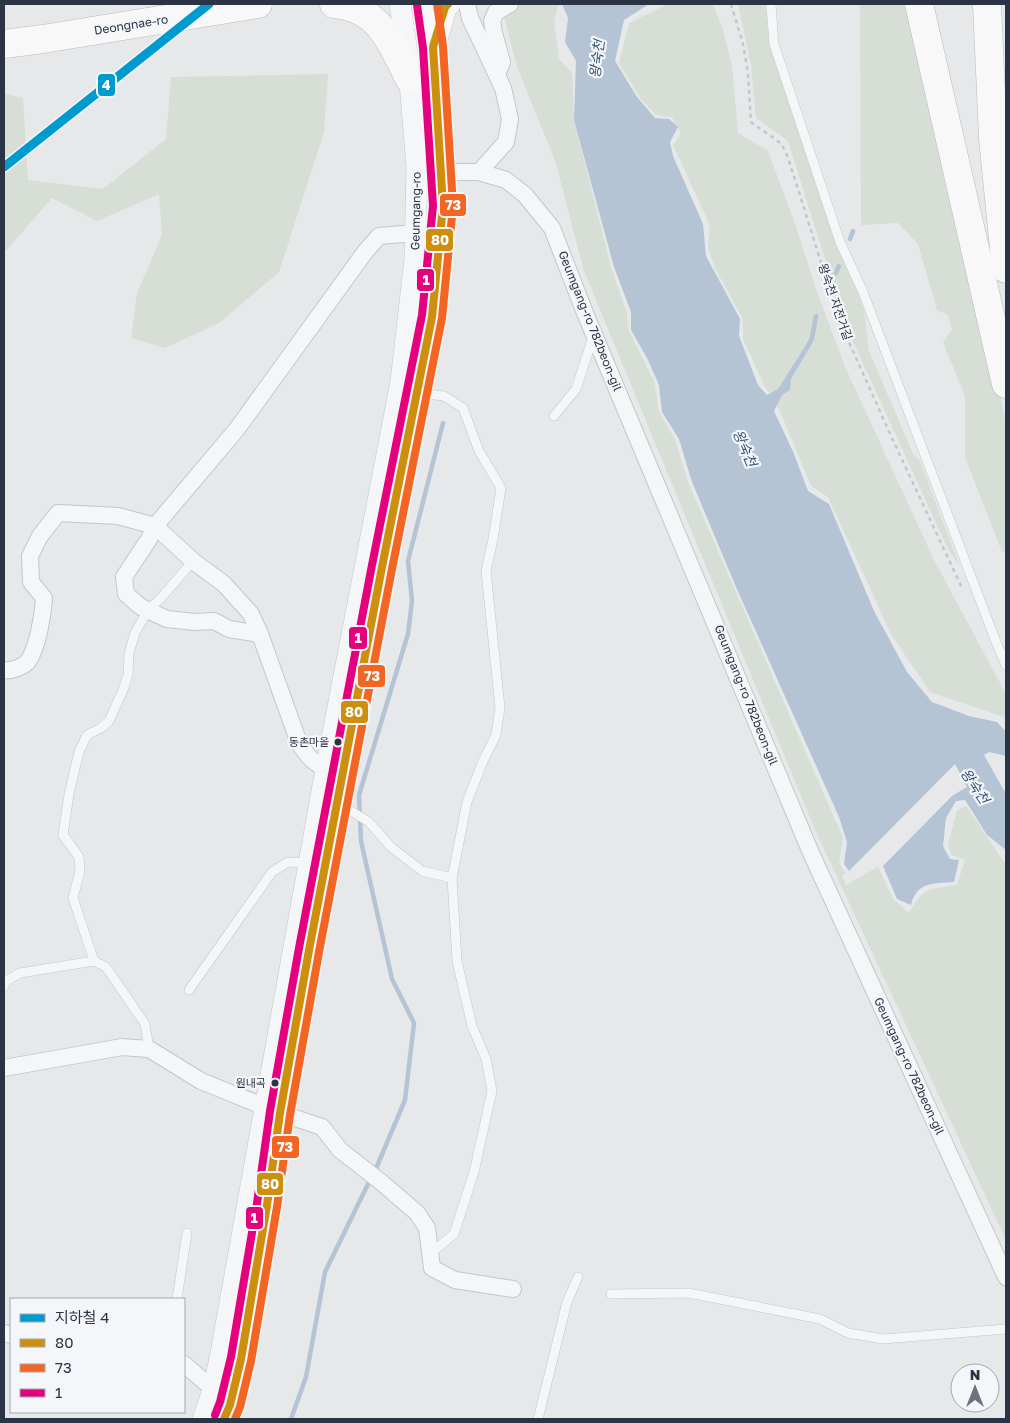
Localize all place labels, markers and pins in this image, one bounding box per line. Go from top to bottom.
place label: 동촌마을 [289,735,329,748]
marker: 동촌마을 [333,737,343,747]
place label: 원내곡 [236,1076,266,1089]
marker: 원내곡 [270,1078,280,1088]

